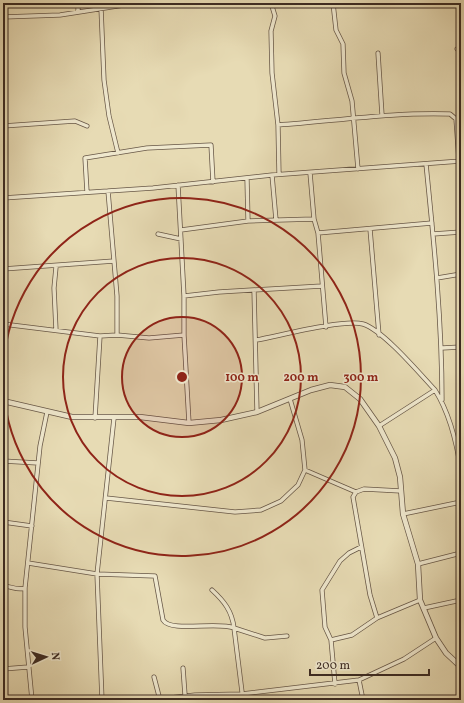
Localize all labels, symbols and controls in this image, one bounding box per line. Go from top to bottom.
centre of rings [175,370,189,384]
text: 100 m [225,370,259,386]
text: 200 m [283,370,319,386]
text: 300 m [344,370,379,386]
north arrow [26,637,66,677]
scale bar [310,651,429,677]
text: N [47,652,62,661]
text: 200 m [316,658,350,674]

